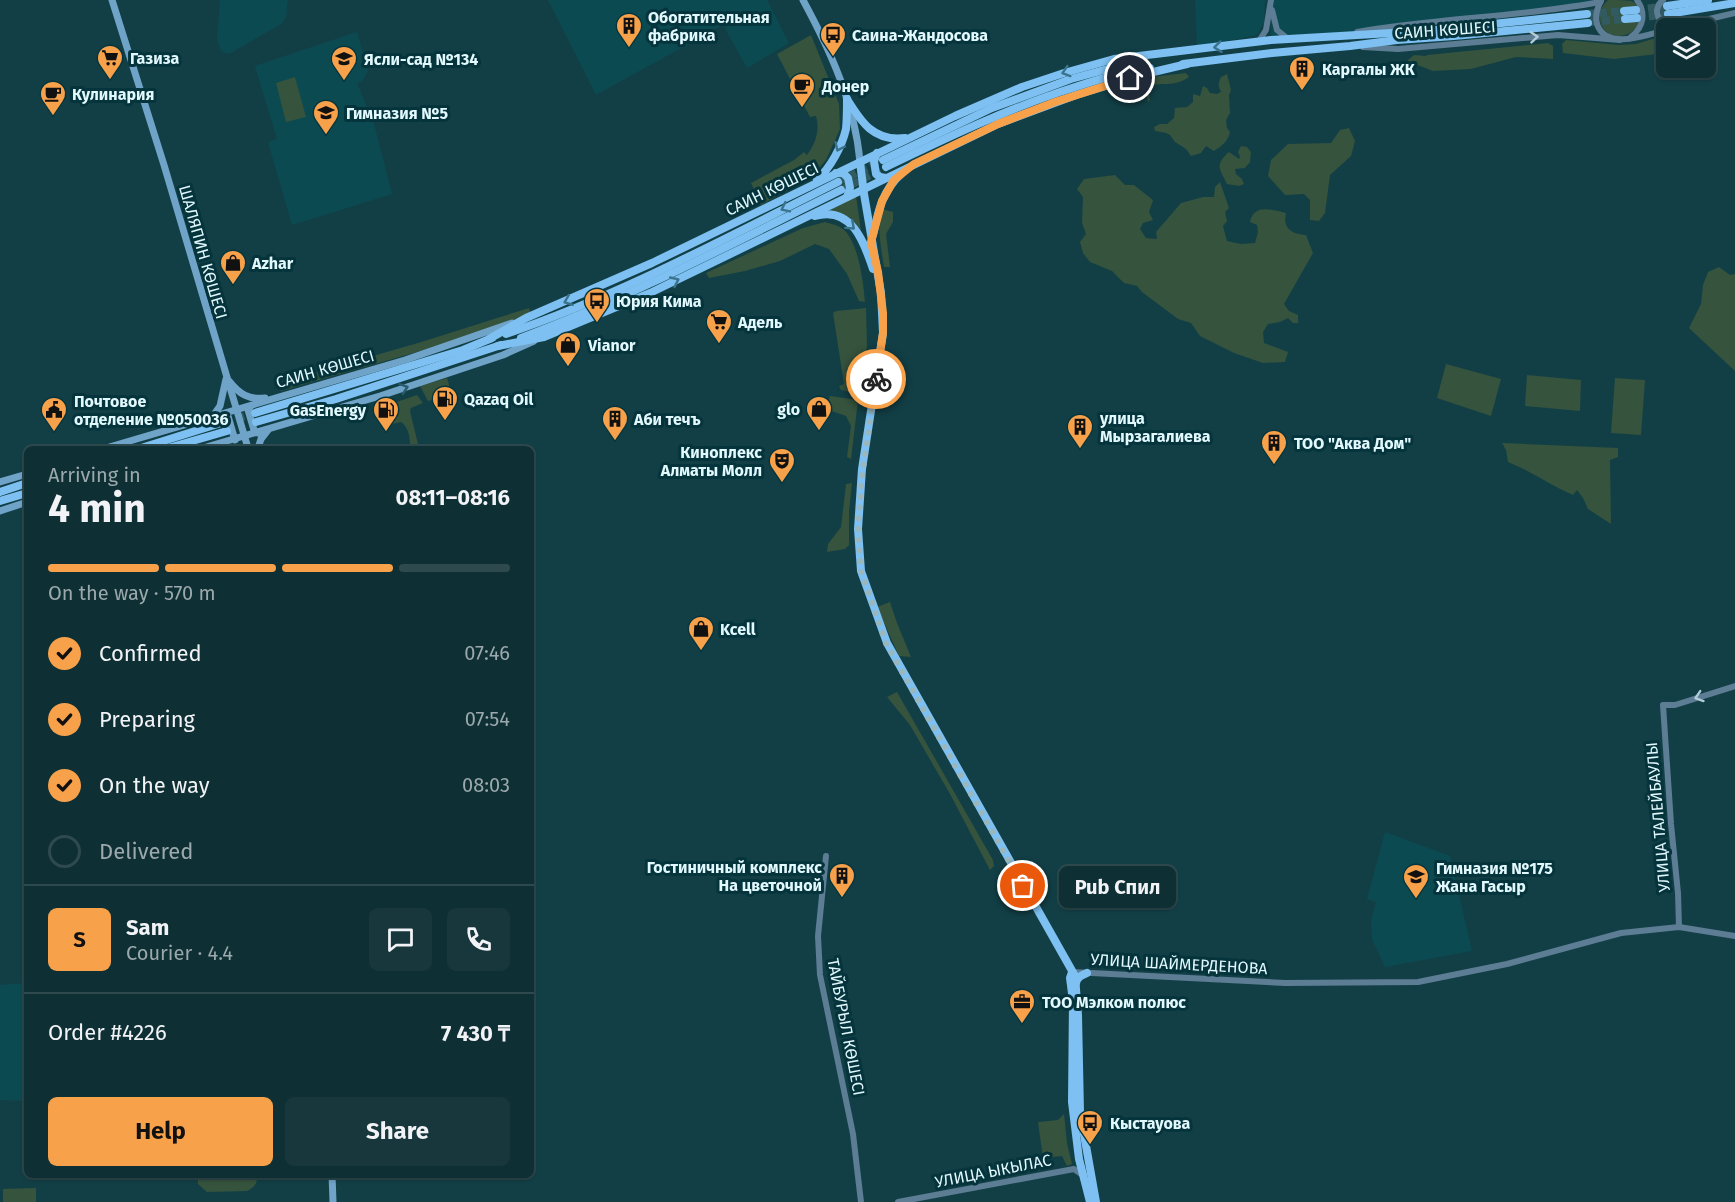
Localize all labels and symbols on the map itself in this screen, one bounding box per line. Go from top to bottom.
place label: Обогатительная фабрика [648,8,770,45]
building icon: Обогатительная фабрика [614,11,644,49]
street label: САИН КӨШЕСІ [1394,17,1496,43]
bus stop icon: Саина-Жандосова [818,20,848,58]
place label: Саина-Жандосова [852,26,988,45]
one-way arrow [1530,31,1539,44]
one-way arrow [1213,40,1222,52]
supermarket icon: Газиза [95,43,125,81]
school or university icon: Ясли-сад №134 [329,44,359,82]
place label: Газиза [130,49,180,68]
place label: Ясли-сад №134 [364,50,478,69]
pin [1104,52,1155,103]
building icon: Каргалы ЖК [1287,54,1317,92]
place label: Каргалы ЖК [1322,60,1416,79]
one-way arrow [1061,65,1072,77]
cafe icon: Донер [787,71,817,109]
place label: Донер [821,77,869,96]
cafe icon: Кулинария [38,79,68,117]
place label: Кулинария [72,85,154,104]
school or university icon: Гимназия №5 [311,98,341,136]
place label: Гимназия №5 [346,104,448,123]
one-way arrow [834,140,846,151]
street label: САИН КӨШЕСІ [722,158,822,220]
street label: ШАЛЯПИН КӨШЕСІ [175,183,231,321]
one-way arrow [781,201,792,213]
one-way arrow [844,219,855,230]
shop icon: Azhar [218,248,248,286]
place label: Azhar [251,254,294,273]
one-way arrow [668,276,679,288]
bus stop icon: Юрия Кима [582,286,612,324]
place label: Юрия Кима [616,292,702,311]
one-way arrow [563,294,574,306]
supermarket icon: Адель [704,307,734,345]
place label: Адель [737,313,783,332]
shop icon: Vianor [553,330,583,368]
place label: Vianor [587,336,636,355]
street label: САИН КӨШЕСІ [274,346,376,392]
courier [846,349,906,409]
one-way arrow [398,382,409,395]
fuel station icon: Qazaq Oil [430,384,460,422]
place label: Qazaq Oil [464,390,533,409]
place label: Почтовое отделение №050036 [74,392,229,429]
shop icon: glo [804,394,834,432]
public building icon: Почтовое отделение №050036 [39,395,69,433]
fuel station icon: GasEnergy [371,395,401,433]
place label: glo [777,400,800,419]
place label: GasEnergy [290,401,367,420]
building icon: Аби течъ [600,404,630,442]
place label: улица Мырзагалиева [1099,409,1211,446]
place label: Аби течъ [633,410,701,429]
building icon: улица Мырзагалиева [1065,412,1095,450]
building icon: ТОО "Аква Дом" [1259,428,1289,466]
place label: ТОО "Аква Дом" [1294,434,1411,453]
place label: Киноплекс Алматы Молл [660,443,762,480]
theatre icon: Киноплекс Алматы Молл [767,446,797,484]
shop icon: Kcell [686,614,716,652]
place label: Kcell [720,620,756,639]
one-way arrow [1694,690,1705,703]
street label: УЛИЦА ТАЛЕЙБАУЛЫ [1642,741,1674,893]
place label: Гостиничный комплекс На цветочной [647,858,822,895]
place label: Гимназия №175 Жана Гасыр [1435,859,1553,896]
pin [997,860,1048,911]
building icon: Гостиничный комплекс На цветочной [827,861,857,899]
school or university icon: Гимназия №175 Жана Гасыр [1401,862,1431,900]
callout: Pub Спил [1059,865,1176,907]
street label: УЛИЦА ШАЙМЕРДЕНОВА [1090,950,1269,978]
street label: ТАЙБУРЫЛ КӨШЕСІ [823,957,869,1097]
office icon: ТОО Мэлком полюс [1007,987,1037,1025]
place label: ТОО Мэлком полюс [1042,993,1186,1012]
bus stop icon: Кыстауова [1075,1108,1105,1146]
place label: Кыстауова [1110,1114,1191,1133]
street label: УЛИЦА ЫКЫЛАС [933,1150,1053,1192]

